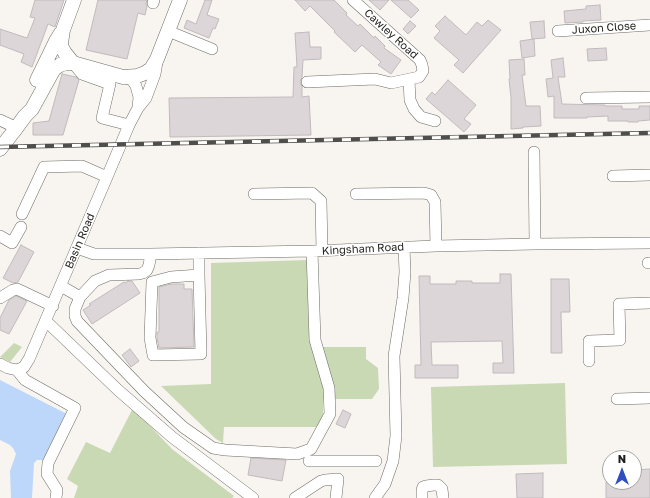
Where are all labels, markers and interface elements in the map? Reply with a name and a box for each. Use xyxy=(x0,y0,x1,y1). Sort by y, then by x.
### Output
street label: Cawley Road xyxy=(361,6,421,62)
street label: Juxon Close xyxy=(571,19,637,37)
street label: Basin Road xyxy=(62,211,98,271)
street label: Kingsham Road xyxy=(322,240,404,258)
north arrow xyxy=(602,450,642,490)
text: N xyxy=(618,452,626,465)

